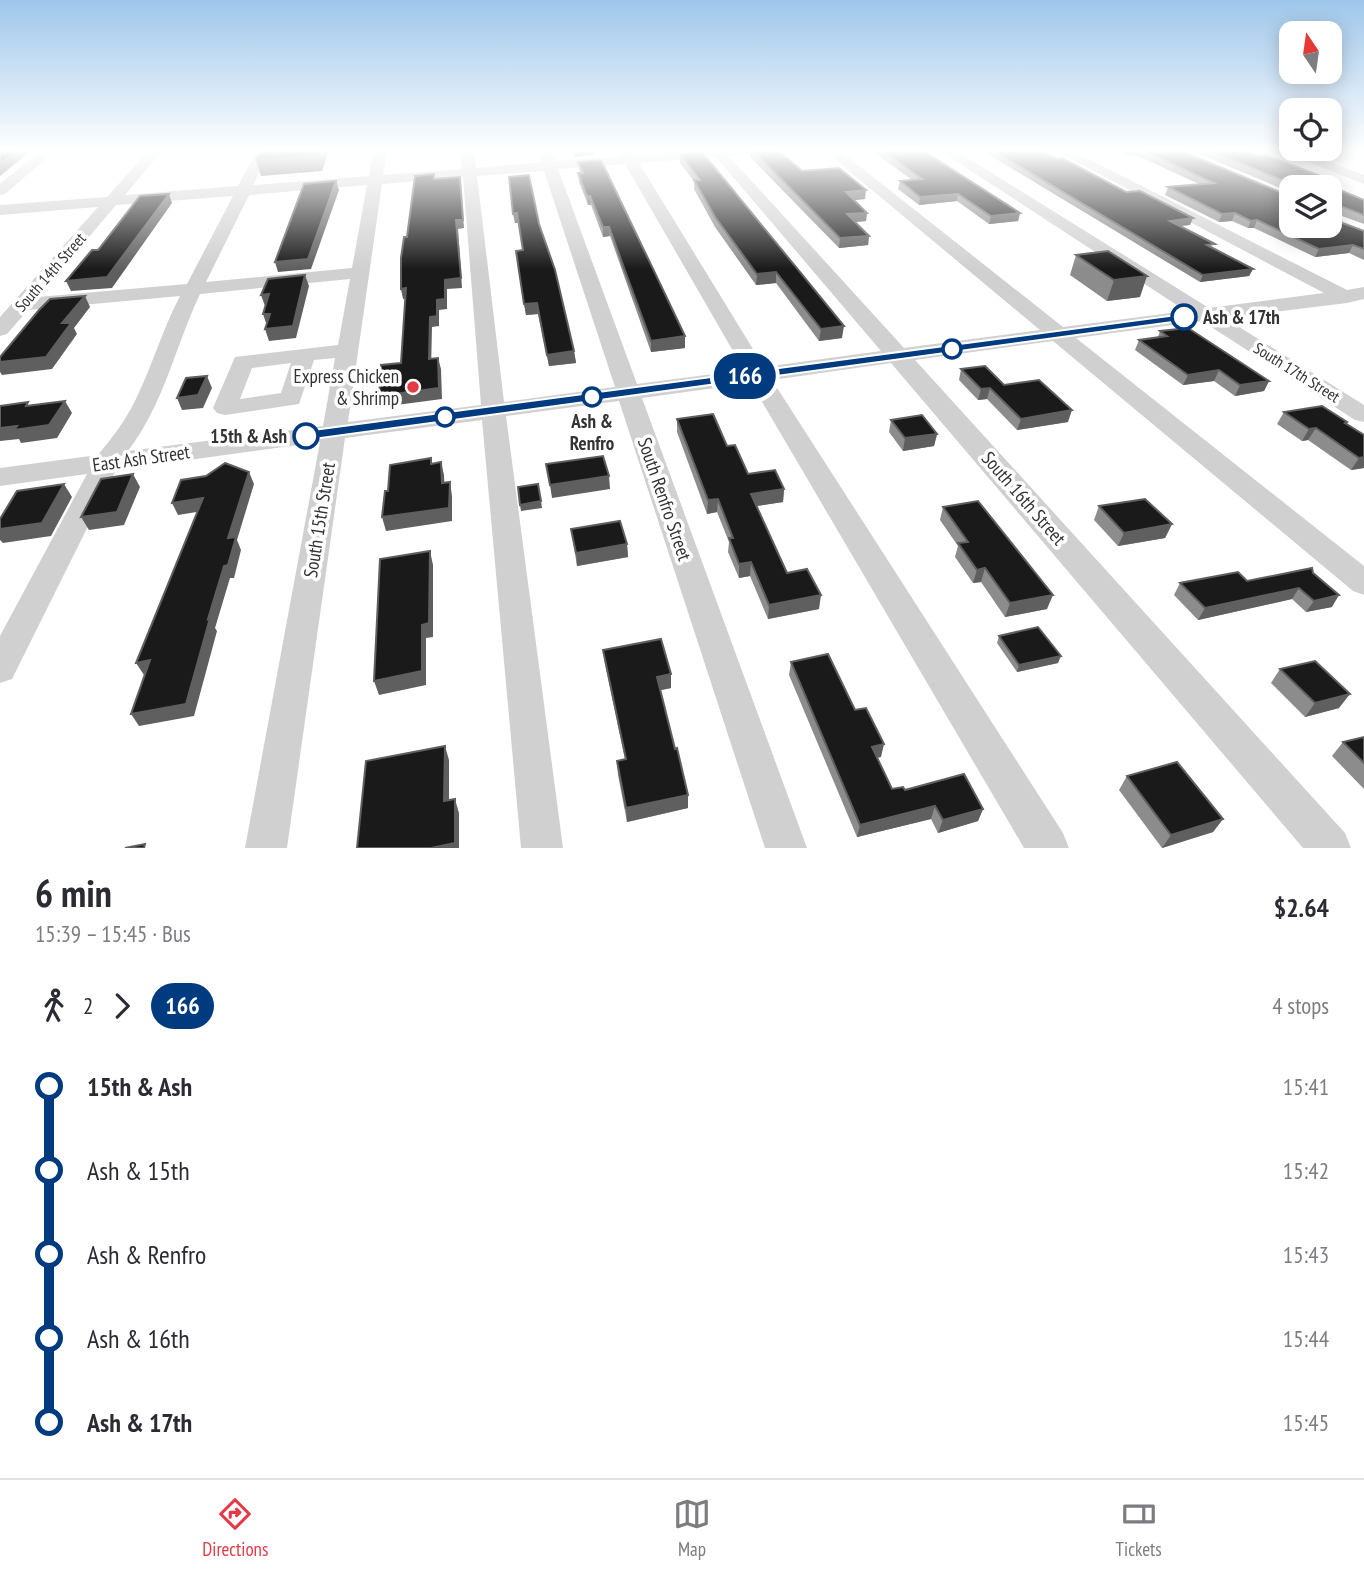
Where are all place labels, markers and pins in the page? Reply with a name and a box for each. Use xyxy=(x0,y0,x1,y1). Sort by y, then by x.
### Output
marker: Ash & 17th xyxy=(1171,304,1197,330)
place label: Ash & 17th xyxy=(1202,305,1280,329)
unlabelled marker xyxy=(942,339,962,359)
place label: Express Chicken & Shrimp xyxy=(294,364,399,410)
marker: Express Chicken & Shrimp xyxy=(405,379,421,395)
marker: Ash & Renfro xyxy=(582,387,602,407)
unlabelled marker xyxy=(435,407,455,427)
place label: Ash & Renfro xyxy=(570,409,614,455)
marker: 15th & Ash xyxy=(293,423,319,449)
place label: 15th & Ash xyxy=(210,424,287,448)

